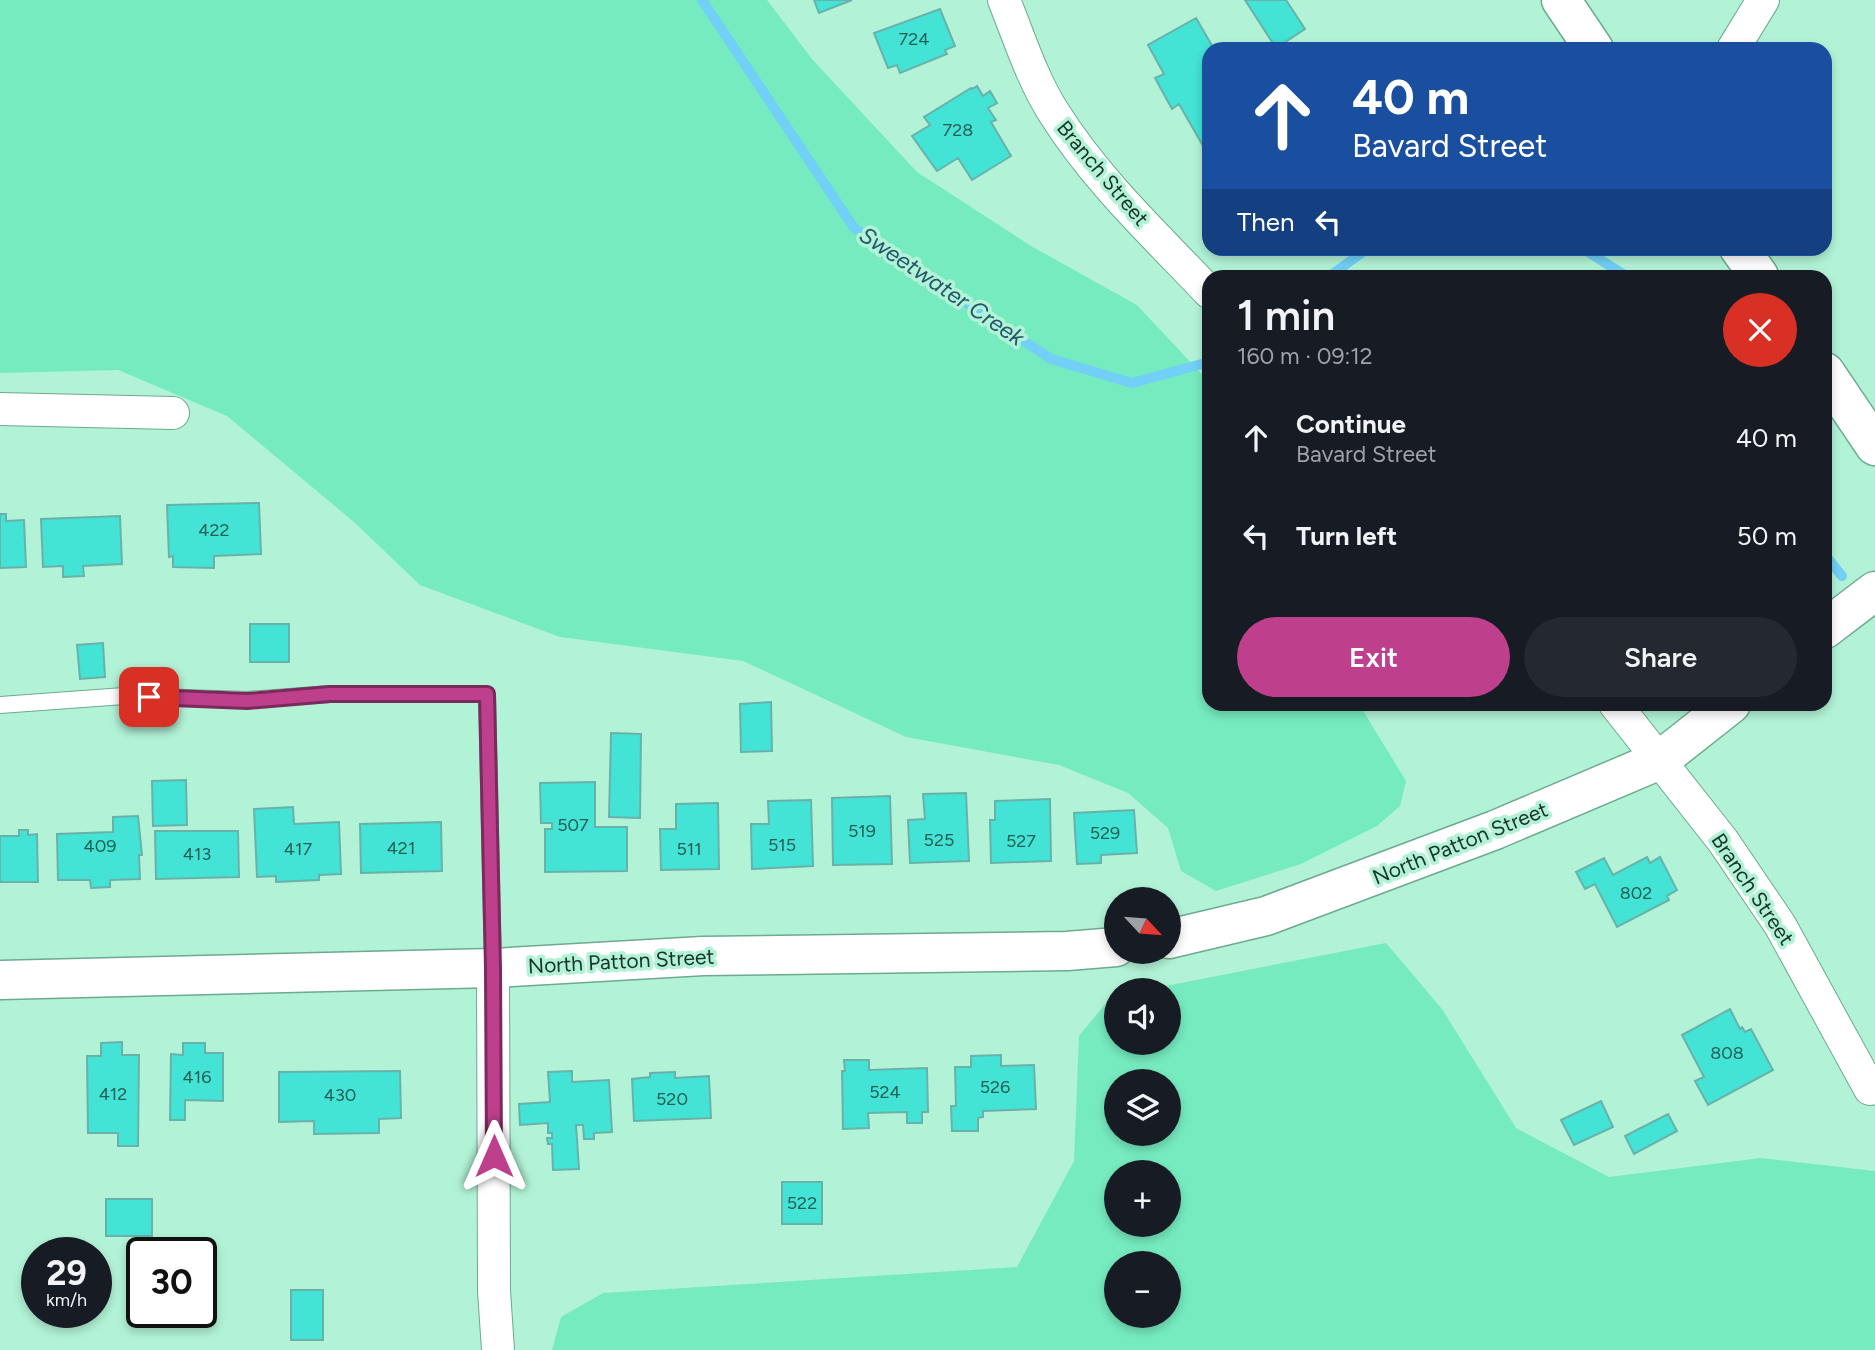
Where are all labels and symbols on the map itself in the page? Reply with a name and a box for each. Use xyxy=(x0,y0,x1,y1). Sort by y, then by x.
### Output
house number: 724 xyxy=(899,28,929,50)
street label: Branch Street xyxy=(1052,115,1154,231)
house number: 728 xyxy=(943,119,973,141)
water label: Sweetwater Creek xyxy=(854,220,1031,352)
house number: 422 xyxy=(198,519,230,541)
pin xyxy=(119,667,179,727)
street label: North Patton Street xyxy=(1369,796,1551,890)
house number: 507 xyxy=(557,814,589,836)
house number: 519 xyxy=(848,820,876,842)
house number: 529 xyxy=(1090,822,1120,844)
street label: Branch Street xyxy=(1706,828,1800,950)
house number: 525 xyxy=(924,829,954,851)
house number: 527 xyxy=(1006,830,1036,852)
house number: 515 xyxy=(768,834,796,856)
house number: 409 xyxy=(84,835,116,857)
house number: 421 xyxy=(387,837,415,859)
house number: 417 xyxy=(284,838,312,860)
house number: 511 xyxy=(676,838,702,860)
house number: 413 xyxy=(183,843,211,865)
house number: 802 xyxy=(1620,882,1652,904)
north arrow xyxy=(1104,887,1181,964)
street label: North Patton Street xyxy=(527,944,715,978)
house number: 808 xyxy=(1710,1042,1744,1064)
house number: 416 xyxy=(183,1066,211,1088)
house number: 526 xyxy=(980,1076,1010,1098)
house number: 524 xyxy=(869,1081,901,1103)
house number: 412 xyxy=(99,1083,127,1105)
house number: 430 xyxy=(324,1084,356,1106)
house number: 520 xyxy=(656,1088,688,1110)
position arrow xyxy=(457,1119,531,1193)
house number: 522 xyxy=(787,1192,817,1214)
speed limit sign: 30 xyxy=(126,1237,217,1328)

